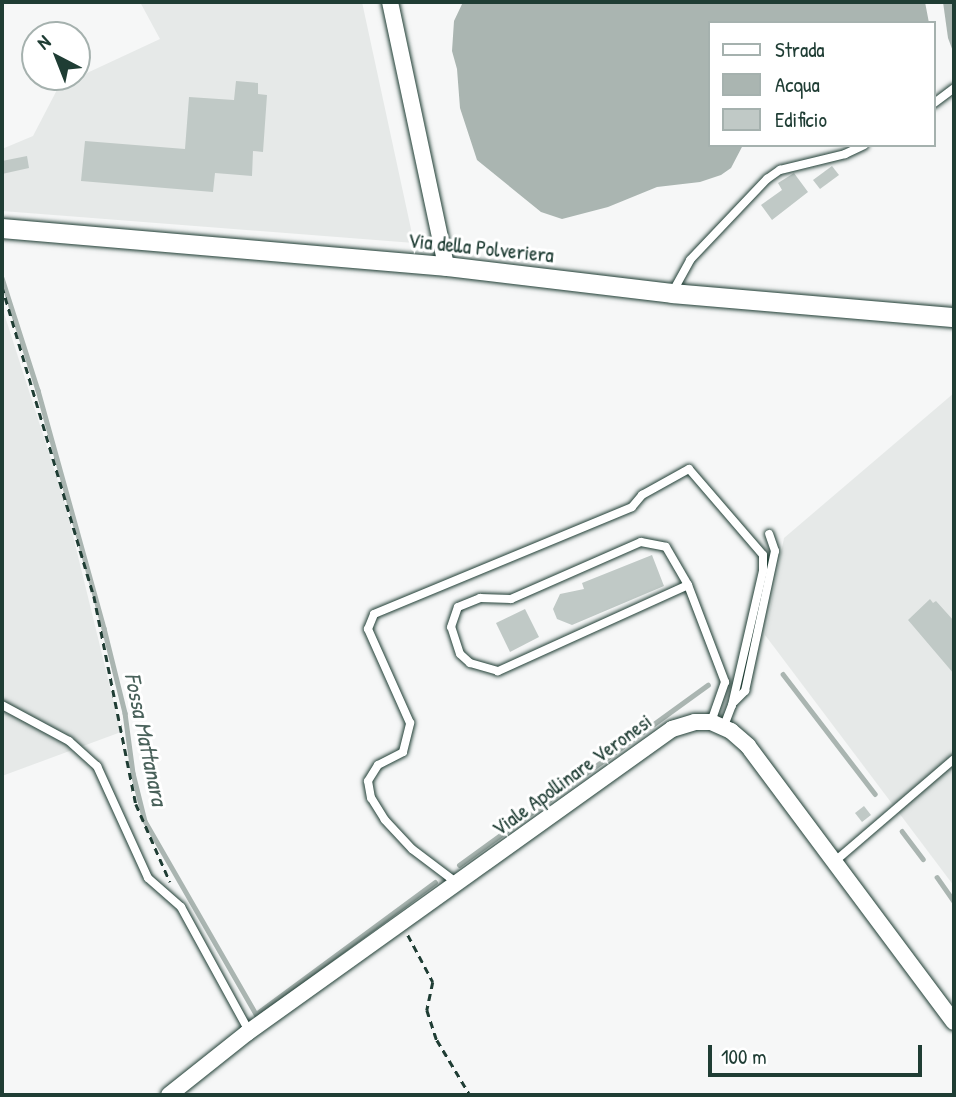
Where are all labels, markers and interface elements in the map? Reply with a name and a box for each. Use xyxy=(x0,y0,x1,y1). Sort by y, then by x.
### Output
north arrow xyxy=(21,21,91,91)
legend xyxy=(708,21,935,147)
text: N xyxy=(31,29,56,55)
text: Strada xyxy=(775,35,825,64)
text: Acqua xyxy=(775,70,820,99)
text: Edificio xyxy=(775,105,827,134)
street label: Via della Polveriera xyxy=(407,228,555,268)
water label: Fossa Mattanara xyxy=(118,670,174,808)
street label: Viale Apollinare Veronesi xyxy=(487,709,657,841)
scale bar xyxy=(711,1030,925,1074)
text: 100 m xyxy=(721,1042,767,1071)

